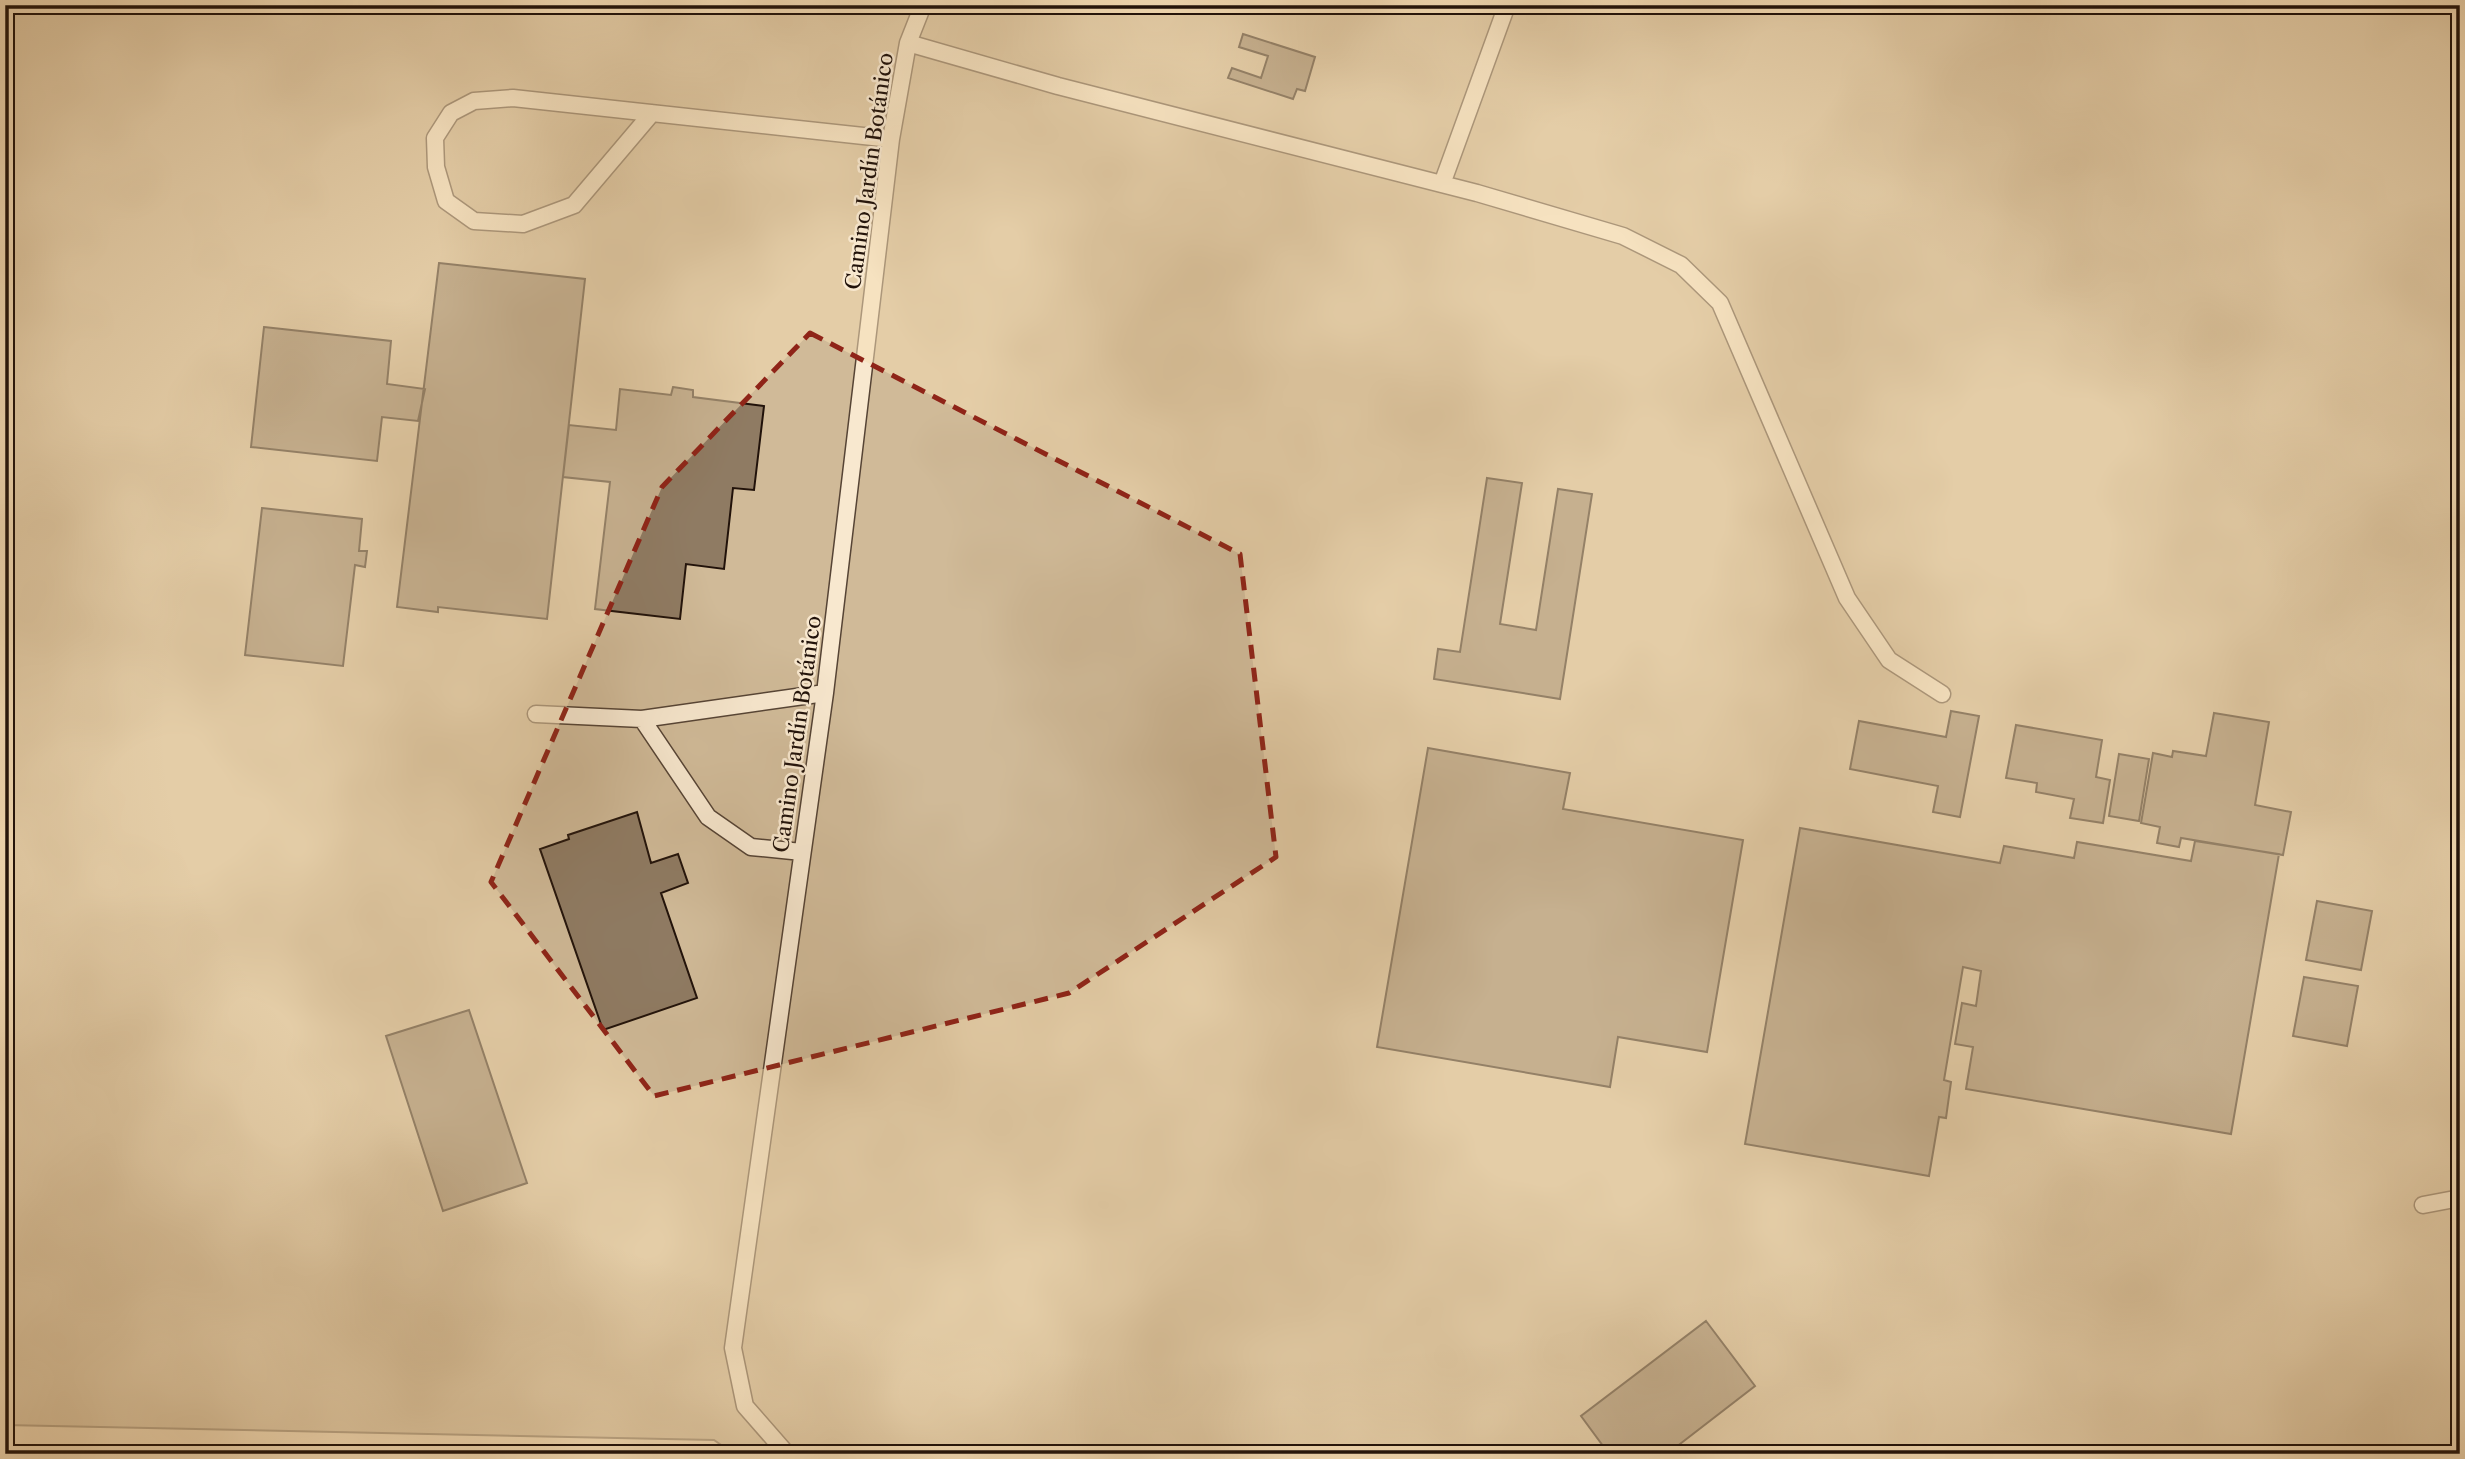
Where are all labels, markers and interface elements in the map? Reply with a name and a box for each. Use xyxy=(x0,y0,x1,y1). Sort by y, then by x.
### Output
street label: Camino Jardín Botánico xyxy=(840,51,898,291)
street label: Camino Jardín Botánico xyxy=(768,614,826,854)

